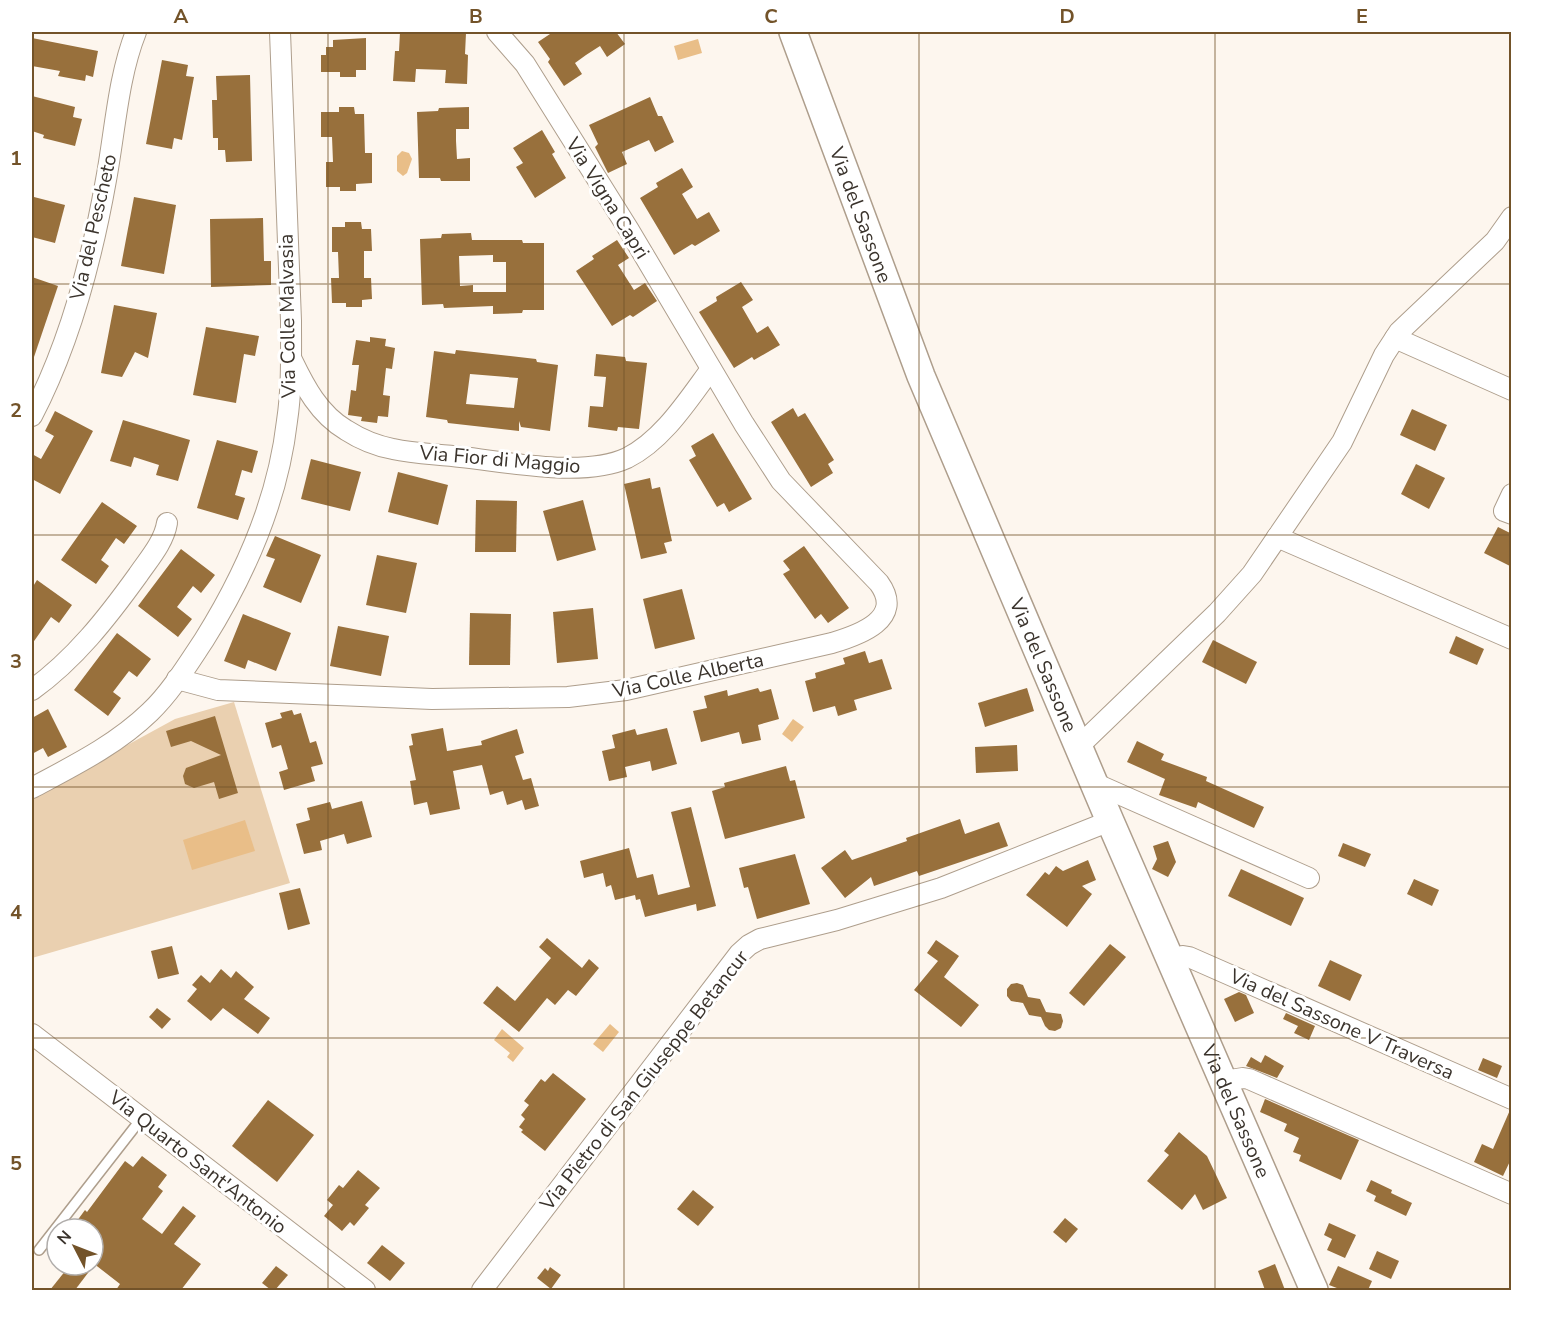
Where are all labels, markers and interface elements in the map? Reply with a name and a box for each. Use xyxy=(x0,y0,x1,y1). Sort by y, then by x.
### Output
text: A xyxy=(174,3,189,30)
text: B xyxy=(469,3,483,30)
text: C xyxy=(764,3,778,30)
text: D xyxy=(1059,3,1075,30)
text: E xyxy=(1356,3,1368,30)
street label: Via Vigna Capri xyxy=(559,131,656,264)
street label: Via del Sassone xyxy=(823,142,898,287)
text: 1 xyxy=(10,145,22,172)
street label: Via del Pescheto xyxy=(63,151,123,304)
street label: Via Colle Malvasia xyxy=(273,234,302,399)
text: 2 xyxy=(10,397,22,424)
street label: Via Fior di Maggio xyxy=(417,439,582,480)
street label: Via del Sassone xyxy=(1003,593,1084,736)
street label: Via Colle Alberta xyxy=(609,646,766,705)
text: 3 xyxy=(10,648,22,675)
text: 4 xyxy=(10,899,22,926)
street label: Via Pietro di San Giuseppe Betancur xyxy=(533,944,755,1217)
street label: Via del Sassone V Traversa xyxy=(1224,962,1458,1086)
street label: Via del Sassone xyxy=(1195,1040,1277,1182)
street label: Via Quarto Sant'Antonio xyxy=(102,1084,292,1240)
text: 5 xyxy=(10,1150,22,1177)
north arrow xyxy=(45,1217,105,1277)
text: N xyxy=(52,1226,77,1249)

